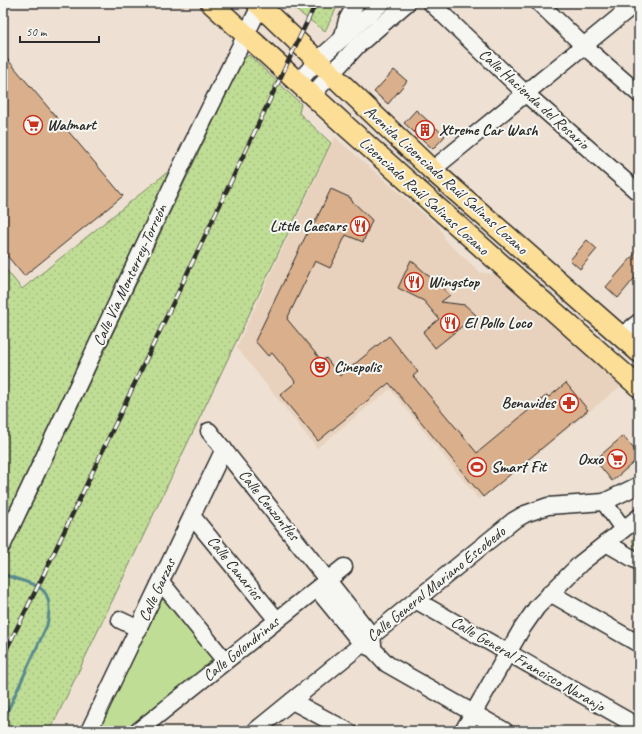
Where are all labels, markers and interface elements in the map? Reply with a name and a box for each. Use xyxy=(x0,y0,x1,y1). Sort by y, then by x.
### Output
scale bar xyxy=(20,18,99,44)
text: 50 m xyxy=(26,24,48,40)
street label: Calle Hacienda del Rosario xyxy=(475,44,595,155)
street label: Avenida Licenciado Raúl Salinas Lozano xyxy=(360,102,532,258)
supermarket icon: Walmart xyxy=(22,114,44,136)
place label: Walmart xyxy=(47,115,98,135)
building icon: Xtreme Car Wash xyxy=(414,119,436,141)
place label: Xtreme Car Wash xyxy=(439,120,538,140)
street label: Licenciado Raúl Salinas Lozano xyxy=(355,133,493,259)
street label: Calle Vía Monterrey-Torreón xyxy=(88,200,172,349)
restaurant icon: Little Caesars xyxy=(349,215,371,237)
place label: Little Caesars xyxy=(270,216,347,236)
restaurant icon: Wingstop xyxy=(403,271,425,293)
place label: Wingstop xyxy=(428,272,481,292)
restaurant icon: El Pollo Loco xyxy=(439,312,461,334)
place label: El Pollo Loco xyxy=(464,313,533,333)
theatre icon: Cinepolis xyxy=(309,356,331,378)
place label: Cinepolis xyxy=(334,357,382,377)
pharmacy icon: Benavides xyxy=(558,392,580,414)
place label: Benavides xyxy=(502,393,556,413)
supermarket icon: Oxxo xyxy=(606,448,628,470)
place label: Oxxo xyxy=(578,449,604,469)
sports icon: Smart Fit xyxy=(466,456,488,478)
place label: Smart Fit xyxy=(491,457,548,477)
street label: Calle Cenzontles xyxy=(234,465,305,546)
street label: Calle General Mariano Escobedo xyxy=(363,521,511,646)
street label: Calle Canarios xyxy=(203,532,268,606)
street label: Calle Garzas xyxy=(134,554,181,625)
street label: Calle Golondrinas xyxy=(199,611,284,686)
street label: Calle General Francisco Naranjo xyxy=(447,612,611,717)

